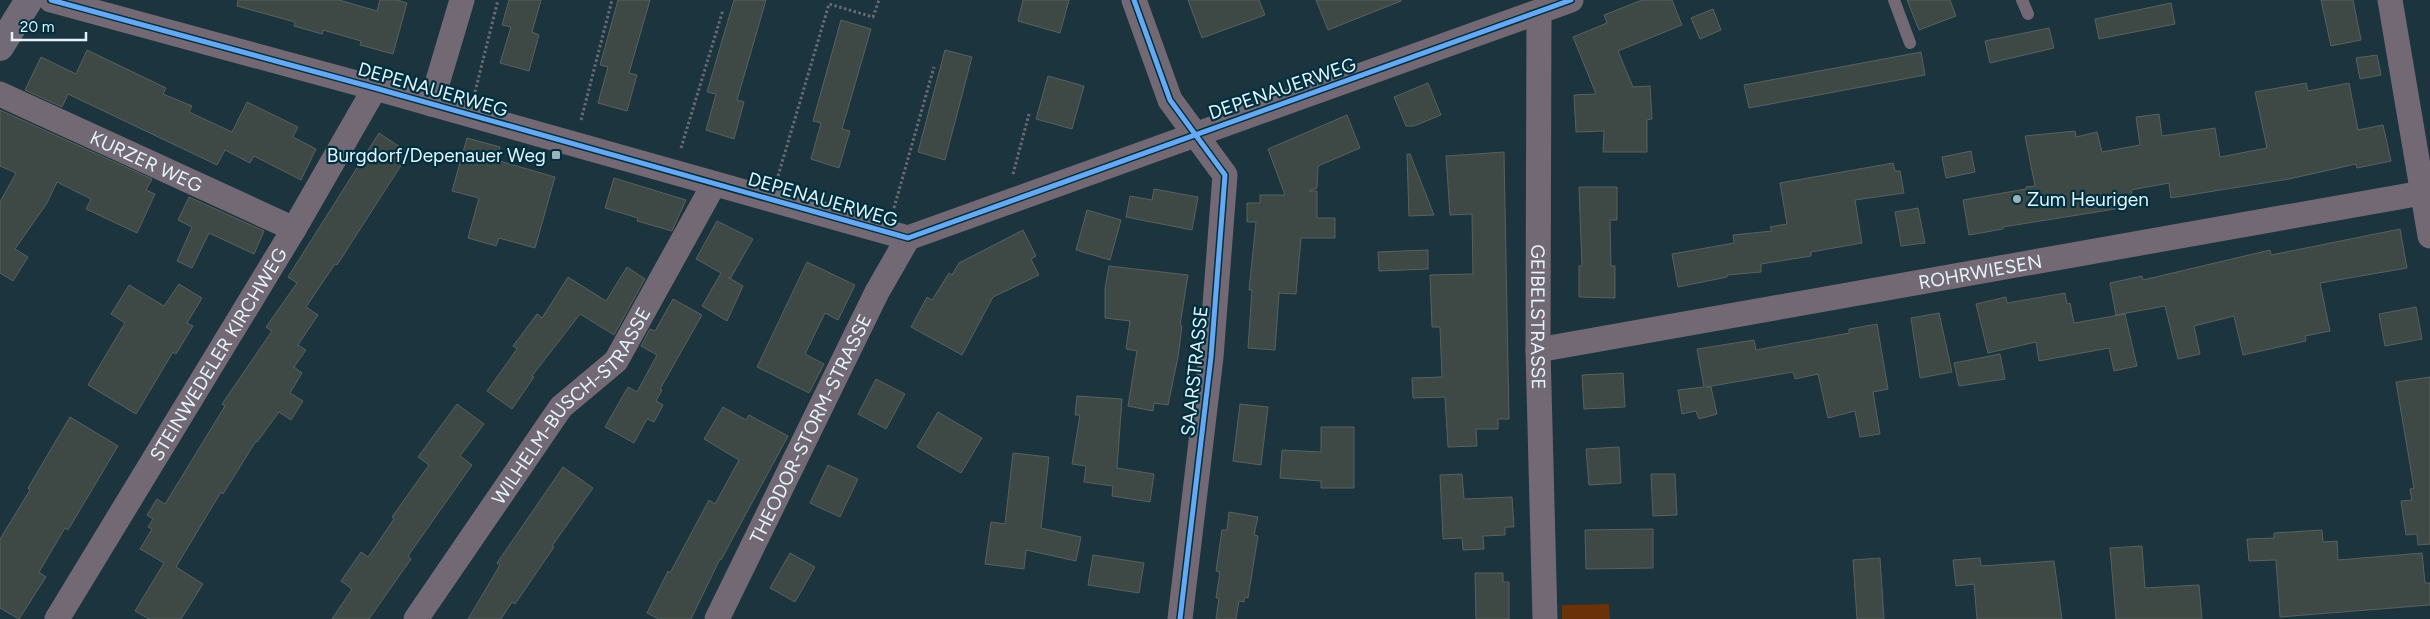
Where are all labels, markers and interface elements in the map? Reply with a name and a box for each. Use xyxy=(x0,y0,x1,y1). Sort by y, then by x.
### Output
scale bar xyxy=(12,10,86,42)
text: 20 m xyxy=(20,18,54,36)
street label: DEPENAUERWEG xyxy=(1205,52,1359,125)
street label: DEPENAUERWEG xyxy=(355,57,510,122)
street label: KURZER WEG xyxy=(86,126,206,197)
place label: Burgdorf/Depenauer Weg xyxy=(327,144,546,167)
marker: Burgdorf/Depenauer Weg xyxy=(550,149,562,161)
street label: DEPENAUERWEG xyxy=(745,167,900,232)
place label: Zum Heurigen xyxy=(2027,188,2149,211)
marker: Zum Heurigen xyxy=(2011,193,2023,205)
street label: STEINWEDELER KIRCHWEG xyxy=(145,243,292,465)
street label: GEIBELSTRASSE xyxy=(1526,244,1550,390)
street label: ROHRWIESEN xyxy=(1917,250,2044,294)
street label: WILHELM-BUSCH-STRASSE xyxy=(487,303,656,509)
street label: SAARSTRASSE xyxy=(1176,305,1213,437)
street label: THEODOR-STORM-STRASSE xyxy=(745,310,877,547)

